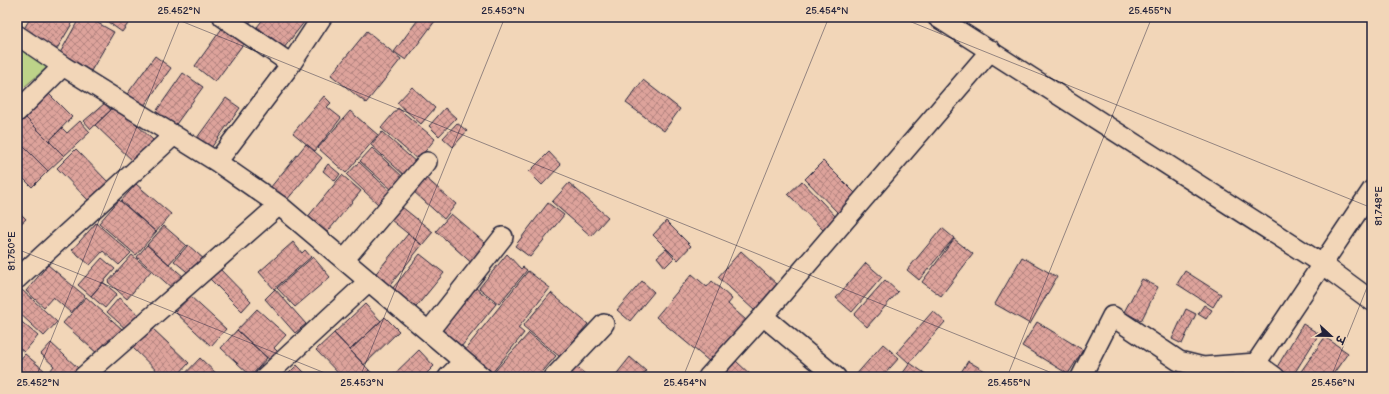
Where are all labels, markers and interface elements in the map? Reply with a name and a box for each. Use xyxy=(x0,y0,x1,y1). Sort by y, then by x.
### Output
text: 25.452°N xyxy=(157,5,201,17)
text: 25.453°N xyxy=(481,5,525,17)
text: 25.454°N xyxy=(805,5,849,17)
text: 25.455°N xyxy=(1128,5,1172,17)
text: 81.748°E xyxy=(1373,186,1385,226)
text: 81.750°E xyxy=(6,231,18,271)
north arrow xyxy=(1311,316,1351,356)
text: उ xyxy=(1332,333,1348,347)
text: 25.452°N xyxy=(16,377,60,389)
text: 25.453°N xyxy=(340,377,384,389)
text: 25.454°N xyxy=(663,377,707,389)
text: 25.455°N xyxy=(987,377,1031,389)
text: 25.456°N xyxy=(1311,377,1355,389)

